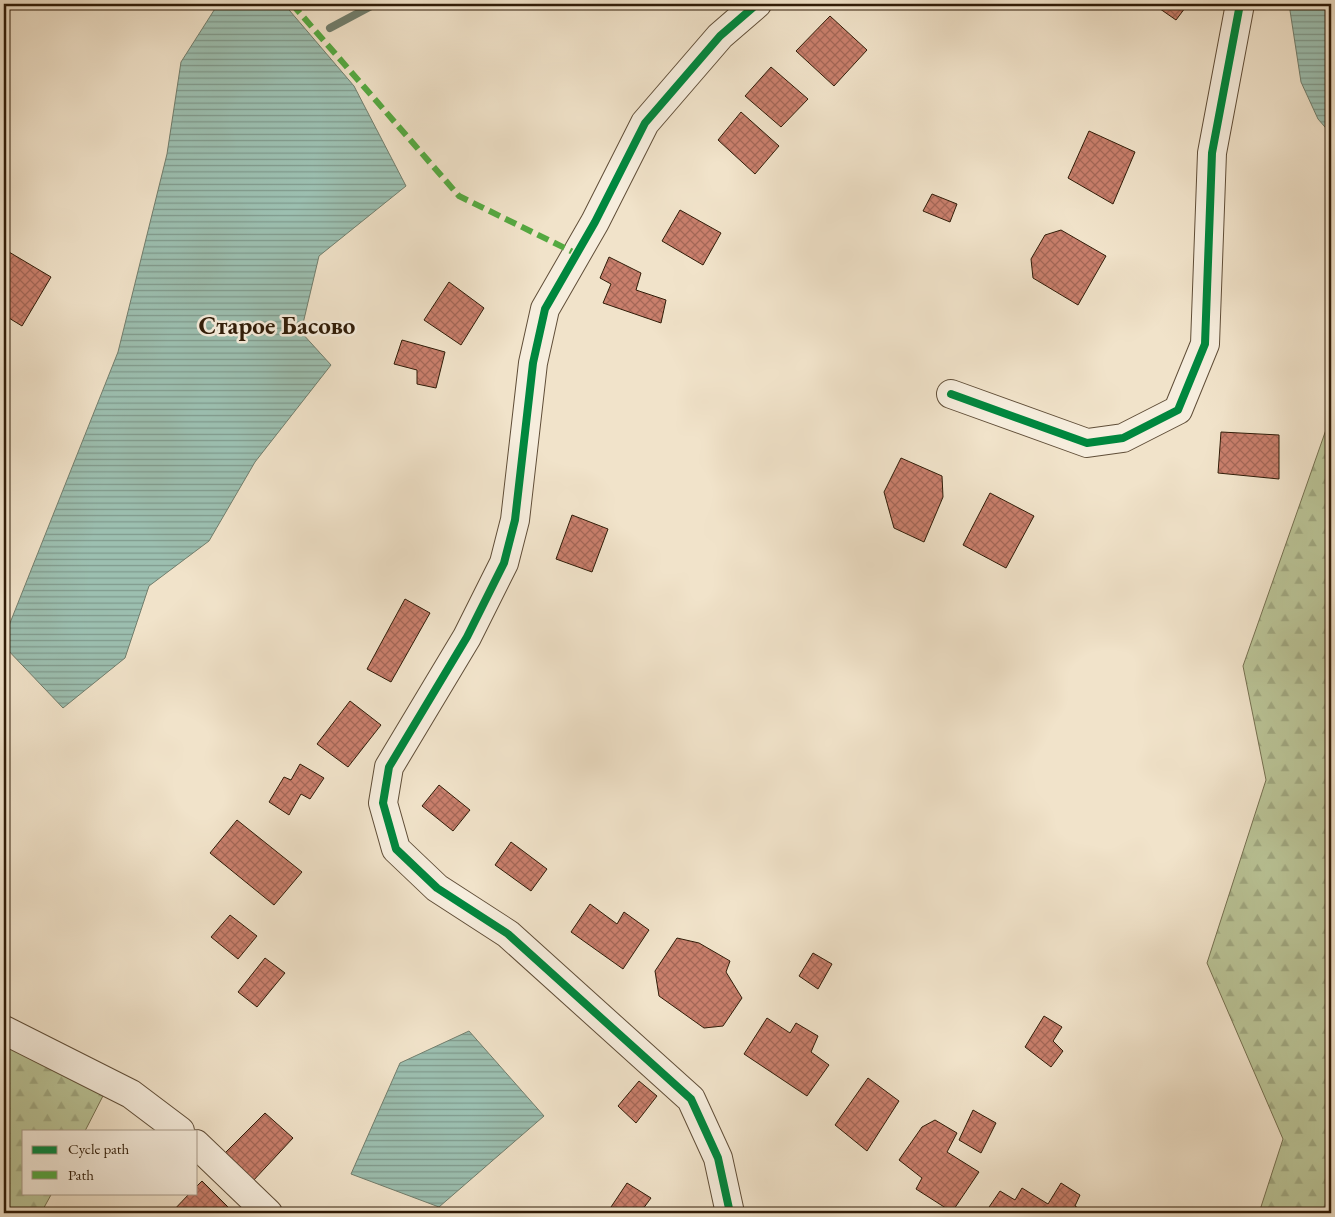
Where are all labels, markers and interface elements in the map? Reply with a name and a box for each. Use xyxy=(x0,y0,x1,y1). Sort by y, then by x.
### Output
district label: Старое Басово xyxy=(199,309,355,341)
legend xyxy=(22,1130,198,1194)
text: Cycle path xyxy=(68,1139,130,1158)
text: Path xyxy=(68,1165,94,1184)

